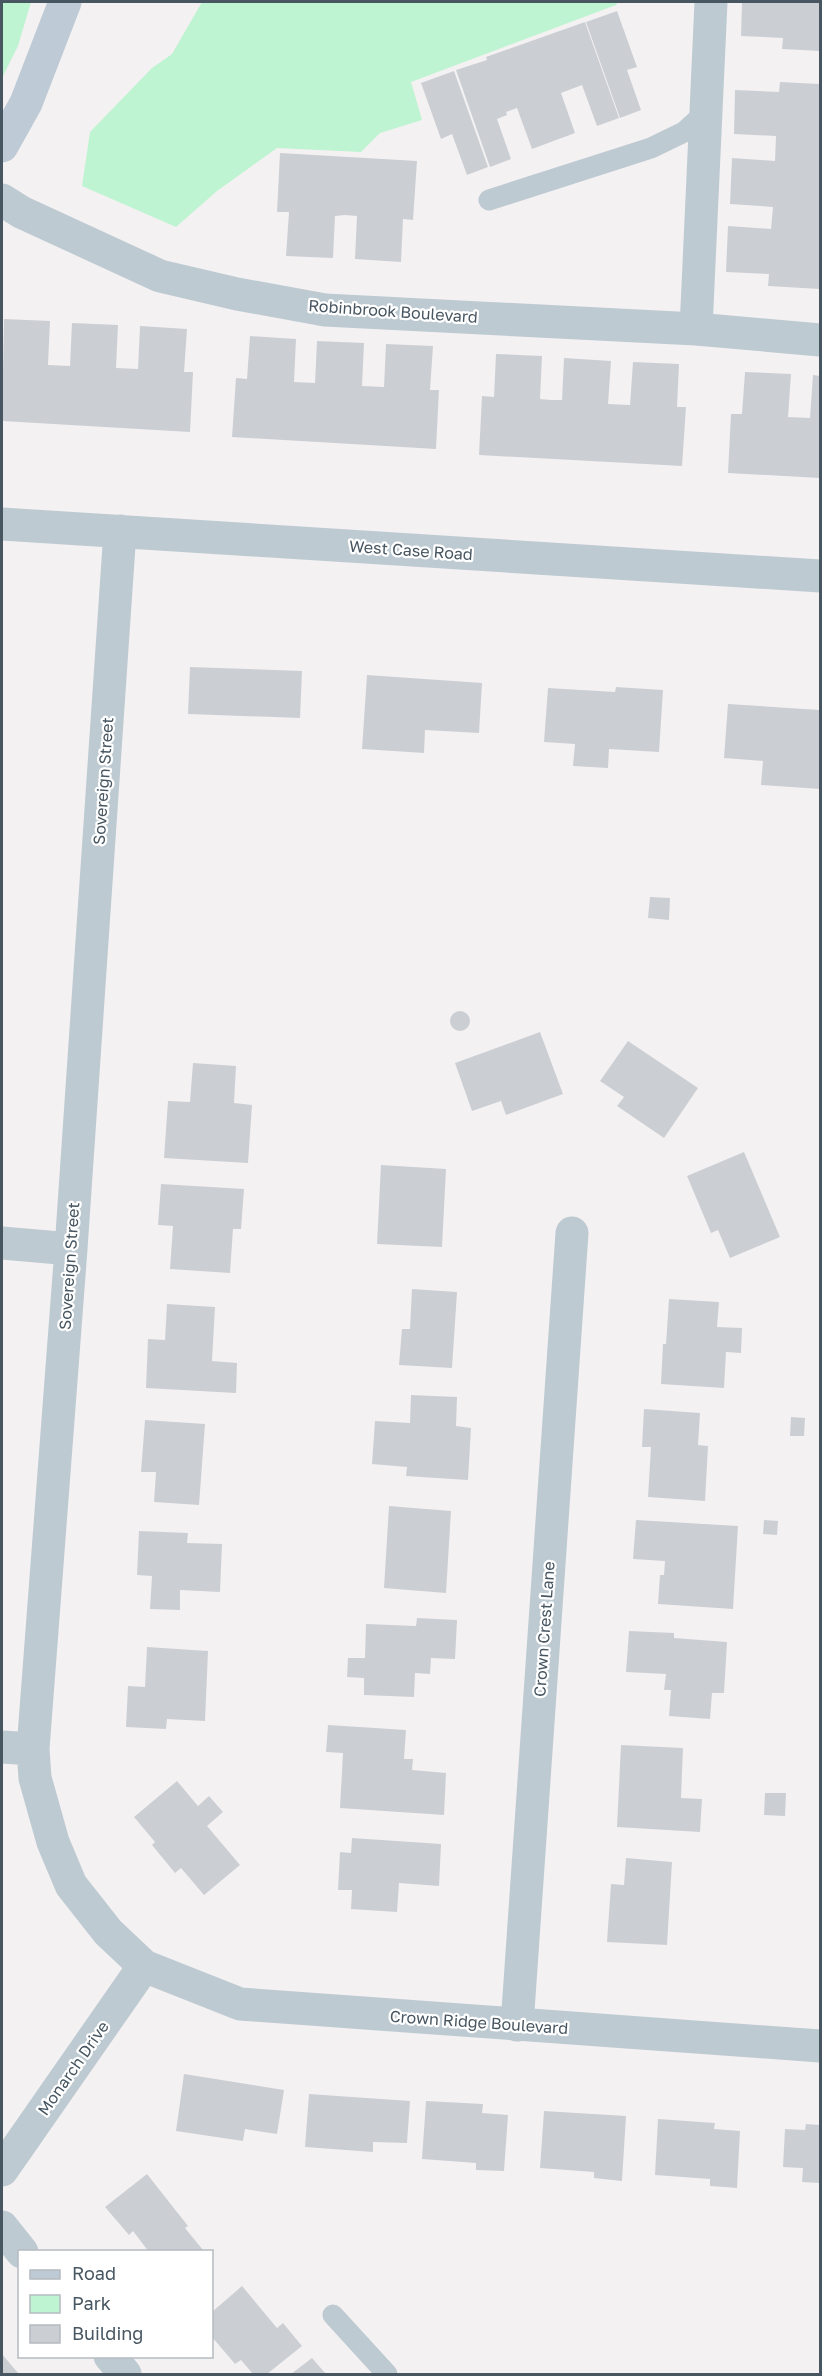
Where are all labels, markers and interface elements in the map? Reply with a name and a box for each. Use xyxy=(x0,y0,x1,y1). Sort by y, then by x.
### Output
street label: Robinbrook Boulevard xyxy=(308,295,478,327)
street label: West Case Road xyxy=(349,536,473,564)
street label: Sovereign Street xyxy=(89,716,117,846)
street label: Sovereign Street xyxy=(55,1201,83,1331)
street label: Crown Crest Lane xyxy=(529,1561,559,1697)
street label: Crown Ridge Boulevard xyxy=(389,2006,569,2038)
street label: Monarch Drive xyxy=(33,2017,113,2119)
legend xyxy=(18,2250,213,2358)
text: Road xyxy=(72,2262,116,2284)
text: Park xyxy=(72,2292,111,2314)
text: Building xyxy=(72,2322,143,2344)

